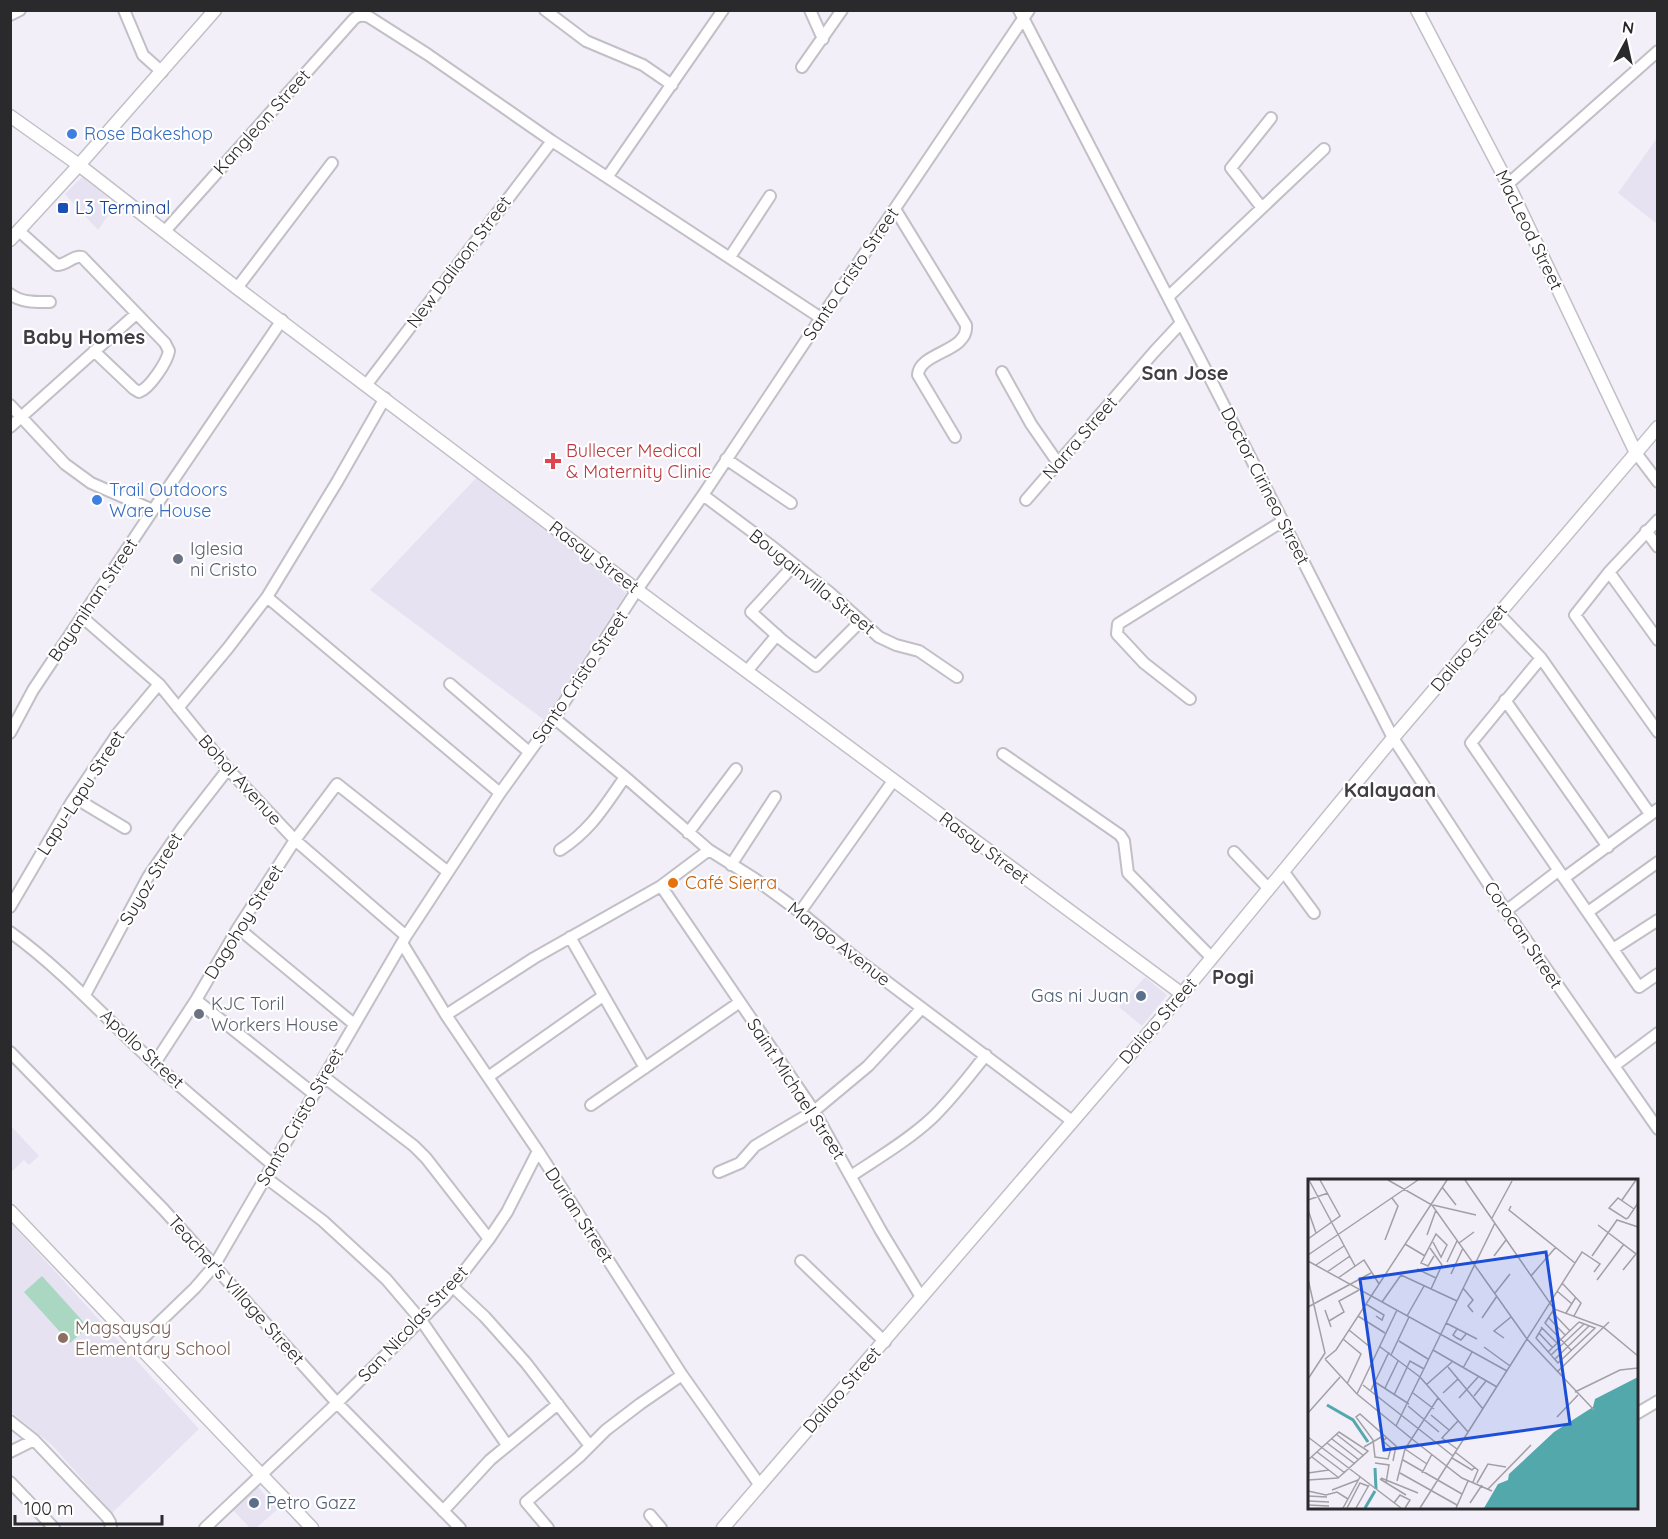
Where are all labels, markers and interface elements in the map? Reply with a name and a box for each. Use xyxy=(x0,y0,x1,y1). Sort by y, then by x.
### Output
north arrow xyxy=(1596,12,1656,72)
text: N xyxy=(1621,16,1635,38)
street label: Kangleon Street xyxy=(208,64,315,179)
place label: Rose Bakeshop xyxy=(84,122,213,145)
marker: Rose Bakeshop xyxy=(65,127,79,141)
street label: MacLeod Street xyxy=(1490,166,1568,294)
street label: New Daliaon Street xyxy=(401,191,516,332)
place label: L3 Terminal xyxy=(75,196,170,219)
marker: L3 Terminal xyxy=(56,201,70,215)
street label: Santo Cristo Street xyxy=(798,203,904,344)
district label: Baby Homes xyxy=(23,324,145,349)
district label: San Jose xyxy=(1142,360,1228,385)
street label: Narra Street xyxy=(1037,391,1122,484)
street label: Doctor Cirineo Street xyxy=(1216,403,1315,568)
place label: Bullecer Medical & Maternity Clinic xyxy=(566,439,711,483)
marker: Bullecer Medical & Maternity Clinic xyxy=(544,452,562,470)
place label: Trail Outdoors Ware House xyxy=(109,478,227,522)
marker: Trail Outdoors Ware House xyxy=(90,493,104,507)
street label: Rasay Street xyxy=(545,515,644,598)
street label: Bougainvilla Street xyxy=(745,524,880,639)
street label: Bayanihan Street xyxy=(43,534,142,666)
place label: Iglesia ni Cristo xyxy=(190,537,257,581)
marker: Iglesia ni Cristo xyxy=(171,552,185,566)
street label: Daliao Street xyxy=(1425,599,1512,696)
street label: Santo Cristo Street xyxy=(527,606,633,747)
street label: Lapu-Lapu Street xyxy=(32,726,130,860)
street label: Bohol Avenue xyxy=(194,730,287,830)
district label: Kalayaan xyxy=(1344,777,1436,802)
street label: Rasay Street xyxy=(935,806,1034,889)
street label: Suyoz Street xyxy=(114,828,187,929)
street label: Dagohoy Street xyxy=(199,860,288,983)
place label: Café Sierra xyxy=(685,871,777,894)
marker: Café Sierra xyxy=(666,876,680,890)
street label: Corocan Street xyxy=(1479,877,1568,993)
street label: Mango Avenue xyxy=(783,896,895,991)
district label: Pogi xyxy=(1212,964,1254,989)
street label: Daliao Street xyxy=(1114,972,1202,1069)
place label: Gas ni Juan xyxy=(1031,984,1129,1007)
marker: Gas ni Juan xyxy=(1134,989,1148,1003)
place label: KJC Toril Workers House xyxy=(211,992,338,1036)
street label: Apollo Street xyxy=(96,1004,189,1093)
marker: KJC Toril Workers House xyxy=(192,1007,206,1021)
street label: Saint Michael Street xyxy=(742,1014,851,1164)
street label: Santo Cristo Street xyxy=(251,1044,348,1190)
street label: Durian Street xyxy=(540,1163,619,1267)
inset map xyxy=(1308,1179,1638,1509)
street label: Teacher's Village Street xyxy=(163,1210,310,1369)
street label: San Nicolas Street xyxy=(353,1261,473,1387)
place label: Magsaysay Elementary School xyxy=(75,1316,231,1360)
marker: Magsaysay Elementary School xyxy=(56,1331,70,1345)
street label: Daliao Street xyxy=(798,1341,886,1438)
scale bar xyxy=(15,1488,162,1526)
place label: Petro Gazz xyxy=(266,1491,356,1514)
marker: Petro Gazz xyxy=(247,1496,261,1510)
text: 100 m xyxy=(24,1497,73,1520)

